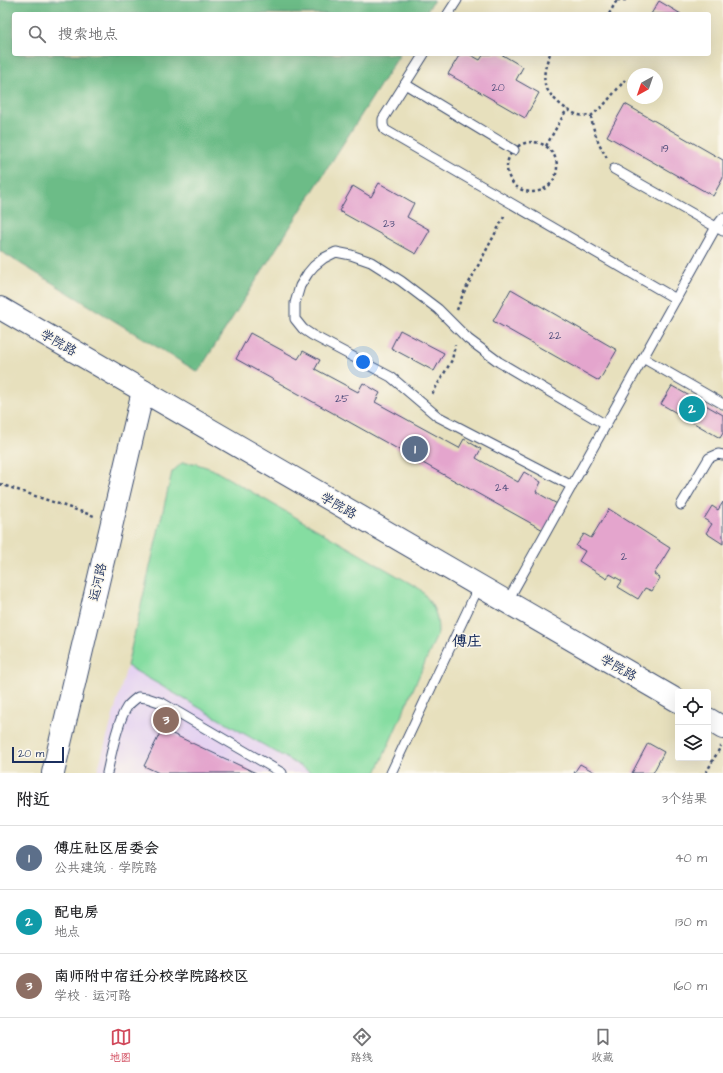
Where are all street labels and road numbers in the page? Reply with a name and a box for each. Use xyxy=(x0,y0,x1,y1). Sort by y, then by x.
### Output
street label: 学院路 xyxy=(37,325,80,360)
street label: 学院路 xyxy=(317,488,360,523)
street label: 运河路 xyxy=(85,561,111,603)
street label: 学院路 xyxy=(597,650,640,685)

